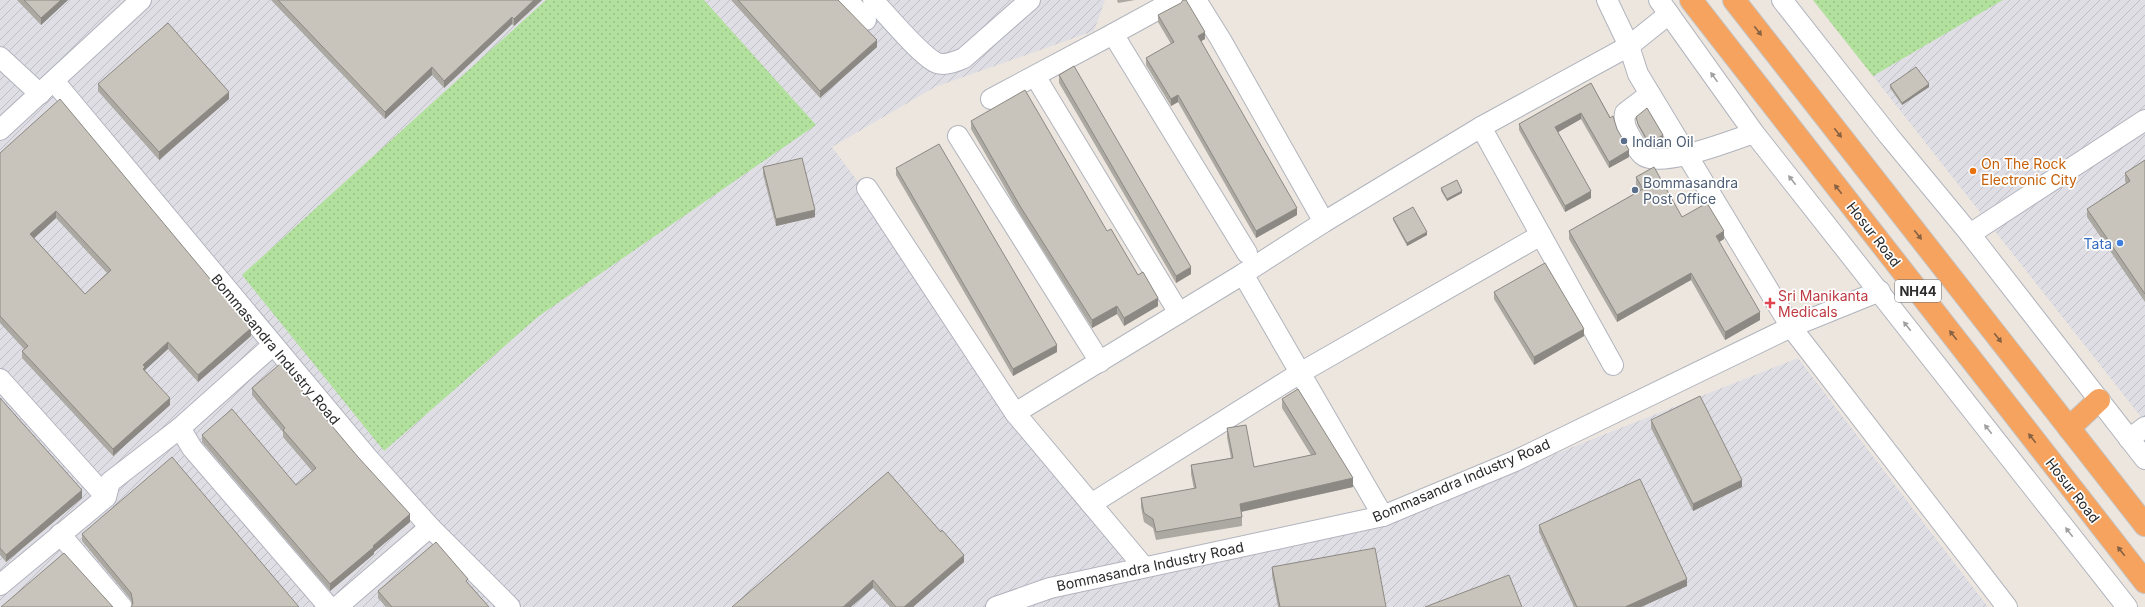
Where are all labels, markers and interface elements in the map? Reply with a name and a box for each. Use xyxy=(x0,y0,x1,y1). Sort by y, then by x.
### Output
one-way arrow xyxy=(1754,25,1762,36)
one-way arrow xyxy=(1710,71,1718,82)
one-way arrow xyxy=(1834,128,1842,139)
place label: Indian Oil xyxy=(1632,133,1694,150)
marker: Indian Oil xyxy=(1619,136,1629,146)
place label: On The Rock Electronic City xyxy=(1981,155,2077,188)
marker: On The Rock Electronic City xyxy=(1968,166,1978,176)
place label: Bommasandra Post Office xyxy=(1643,174,1738,207)
one-way arrow xyxy=(1788,175,1796,186)
one-way arrow xyxy=(1834,183,1842,194)
marker: Bommasandra Post Office xyxy=(1630,185,1640,195)
street label: Hosur Road xyxy=(1843,198,1905,270)
one-way arrow xyxy=(1914,230,1922,241)
place label: Tata xyxy=(2084,235,2112,252)
marker: Tata xyxy=(2115,238,2125,248)
street label: Bommasandra Industry Road xyxy=(208,270,344,428)
road number: NH44 xyxy=(1895,280,1941,302)
place label: Sri Manikanta Medicals xyxy=(1778,287,1868,320)
marker: Sri Manikanta Medicals xyxy=(1765,298,1775,308)
one-way arrow xyxy=(1903,321,1912,332)
one-way arrow xyxy=(1948,330,1957,341)
one-way arrow xyxy=(1994,332,2003,343)
one-way arrow xyxy=(1983,423,1992,434)
one-way arrow xyxy=(2028,432,2037,443)
street label: Bommasandra Industry Road xyxy=(1370,435,1552,525)
street label: Hosur Road xyxy=(2042,454,2104,526)
one-way arrow xyxy=(2065,527,2073,537)
street label: Bommasandra Industry Road xyxy=(1055,538,1245,594)
one-way arrow xyxy=(2117,546,2125,557)

